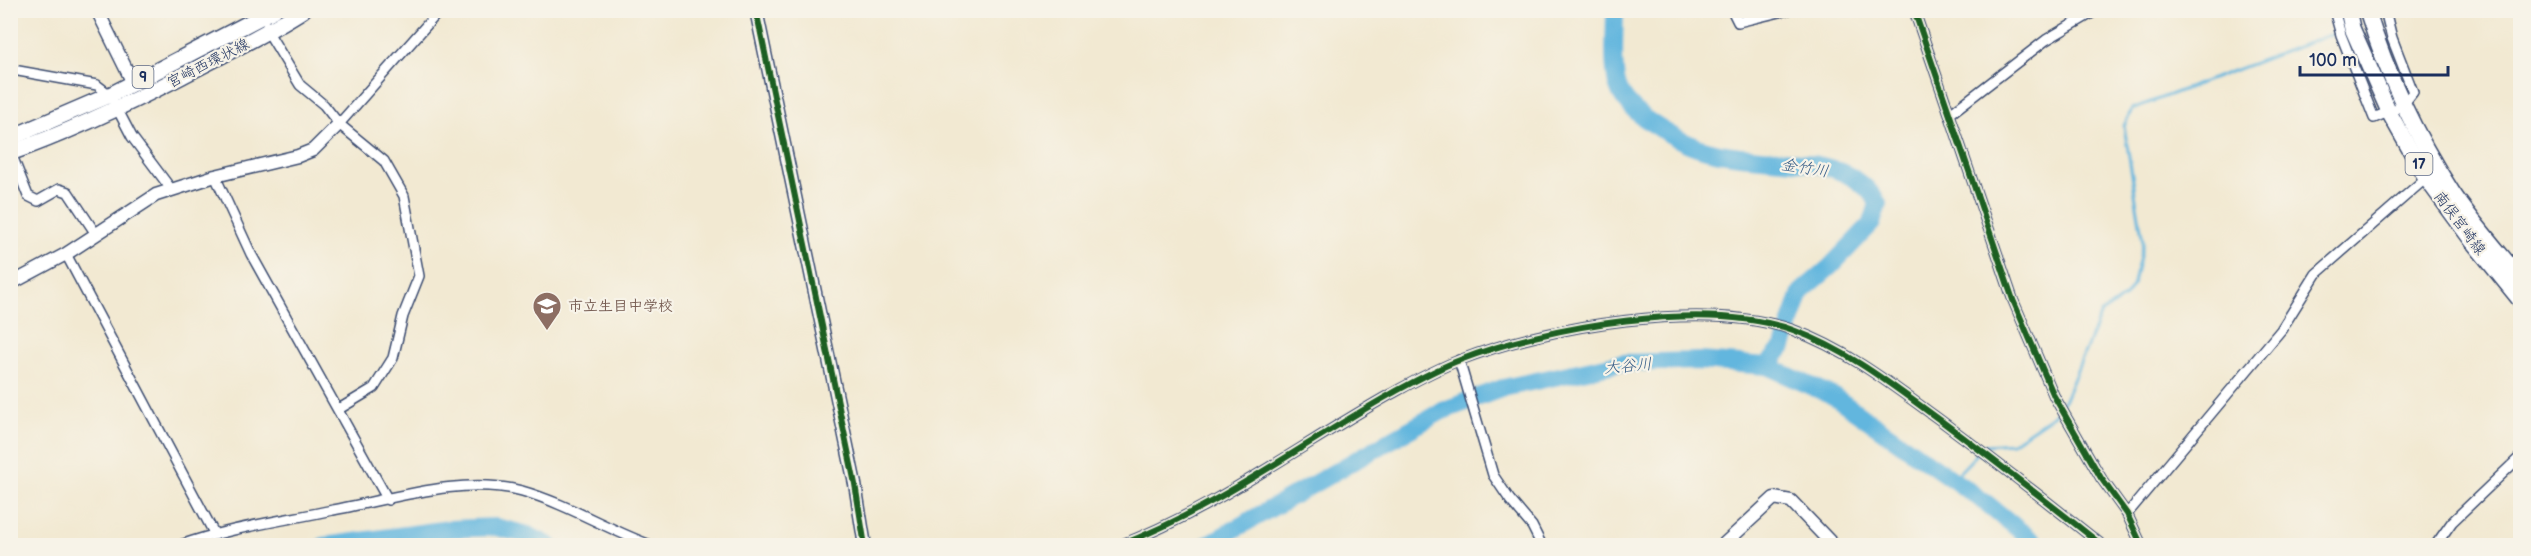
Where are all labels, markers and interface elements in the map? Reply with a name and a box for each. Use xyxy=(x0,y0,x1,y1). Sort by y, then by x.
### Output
street label: 宮崎西環状線 xyxy=(164,35,253,92)
scale bar xyxy=(2300,39,2448,77)
text: 100 m xyxy=(2309,50,2357,71)
road number: 9 xyxy=(132,66,154,88)
road number: 17 xyxy=(2406,153,2432,175)
water label: 金竹川 xyxy=(1780,155,1830,182)
street label: 南俣宮崎線 xyxy=(2429,188,2490,259)
school or university icon: 市立生目中学校 xyxy=(531,290,563,332)
place label: 市立生目中学校 xyxy=(568,297,673,316)
water label: 大谷川 xyxy=(1603,355,1653,378)

